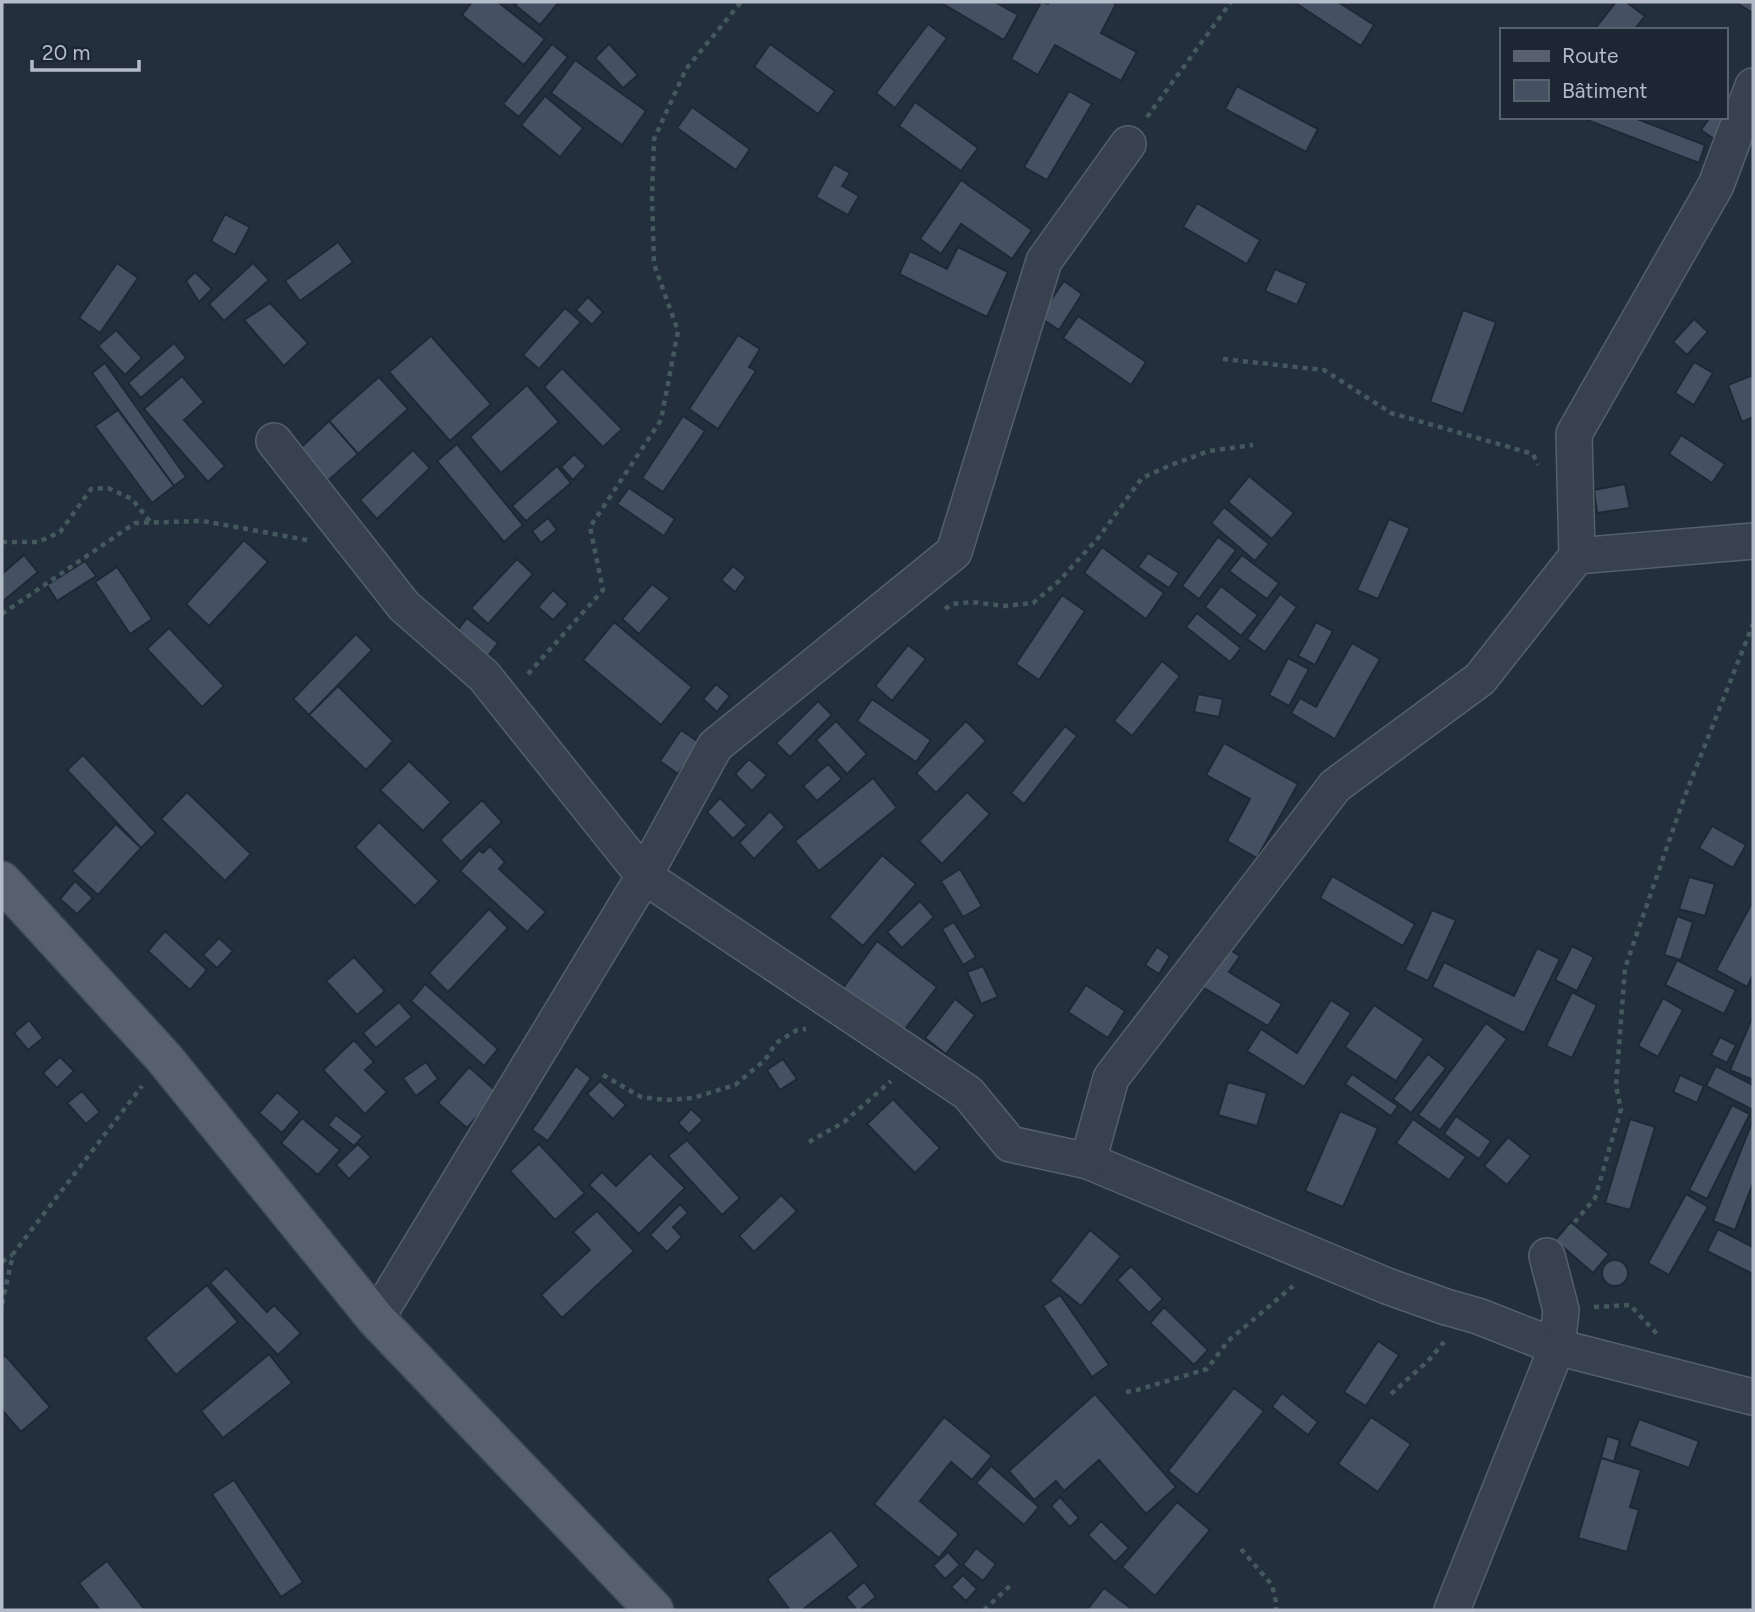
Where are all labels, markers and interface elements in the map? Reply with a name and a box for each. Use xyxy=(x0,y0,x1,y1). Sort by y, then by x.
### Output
scale bar xyxy=(32,28,138,72)
legend xyxy=(1500,28,1727,119)
text: 20 m xyxy=(42,40,90,65)
text: Route xyxy=(1562,43,1618,68)
text: Bâtiment xyxy=(1562,78,1647,103)

